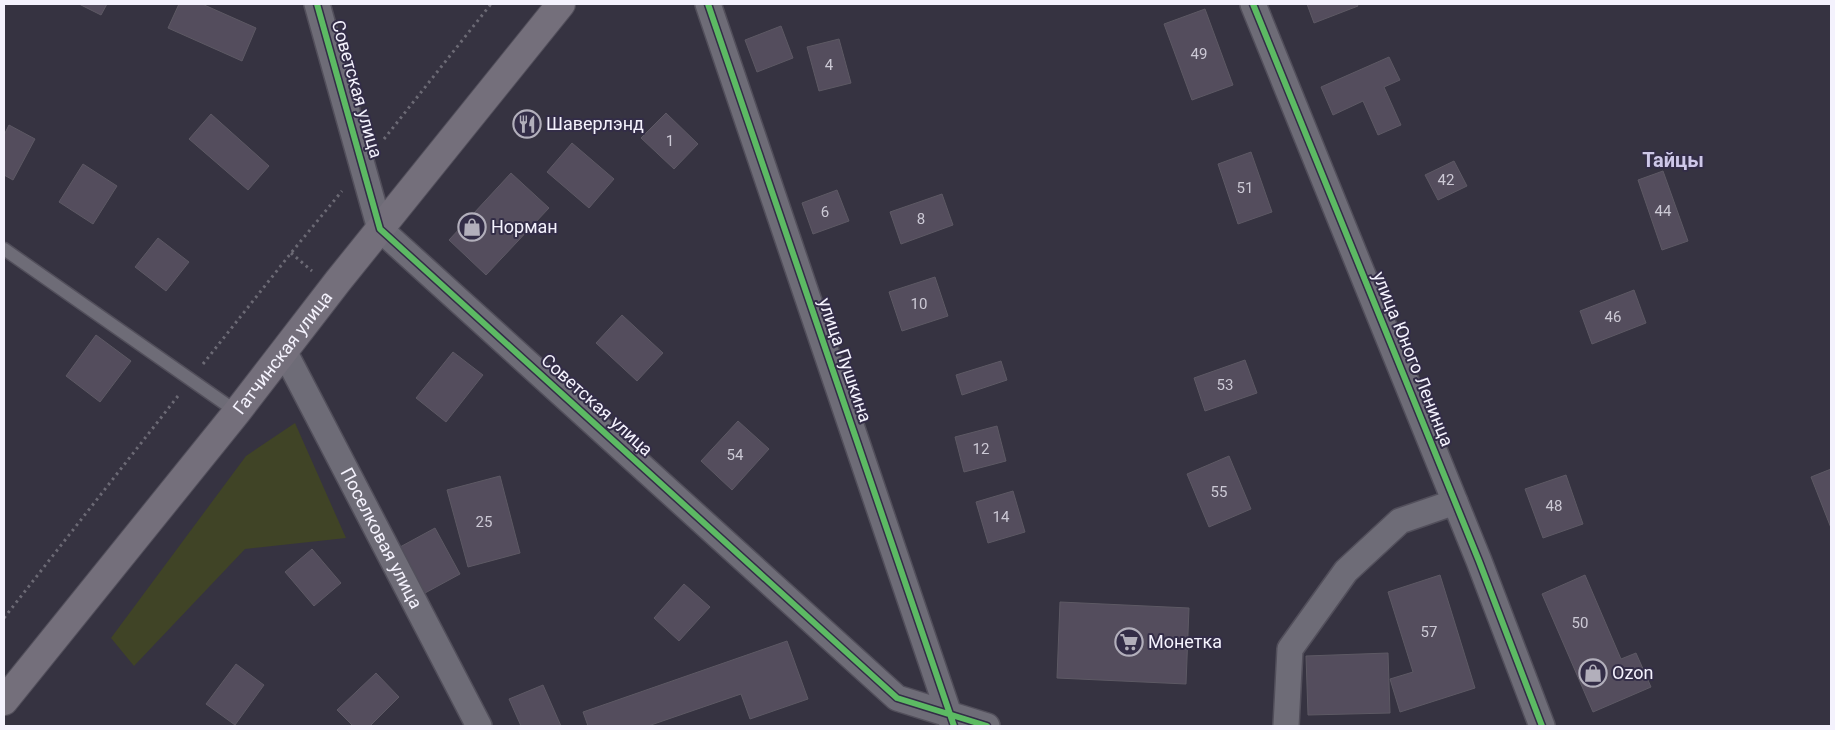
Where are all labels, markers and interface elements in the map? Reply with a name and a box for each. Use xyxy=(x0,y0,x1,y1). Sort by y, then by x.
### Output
street label: Советская улица xyxy=(328,18,387,160)
house number: 49 xyxy=(1191,45,1207,63)
house number: 4 xyxy=(825,56,834,74)
restaurant icon: Шаверлэнд xyxy=(512,109,542,139)
place label: Шаверлэнд xyxy=(546,113,644,134)
house number: 1 xyxy=(666,132,674,150)
district label: Тайцы xyxy=(1642,148,1704,172)
house number: 42 xyxy=(1438,171,1454,189)
house number: 51 xyxy=(1237,179,1253,197)
house number: 44 xyxy=(1655,202,1672,220)
house number: 6 xyxy=(821,203,829,221)
house number: 8 xyxy=(917,210,925,228)
shop icon: Норман xyxy=(457,212,487,242)
place label: Норман xyxy=(491,216,558,237)
street label: улица Юного Ленинца xyxy=(1369,268,1458,449)
street label: Гатчинская улица xyxy=(228,287,336,418)
street label: улица Пушкина xyxy=(814,295,877,425)
house number: 10 xyxy=(911,295,927,313)
house number: 46 xyxy=(1605,308,1621,326)
street label: Советская улица xyxy=(537,349,657,460)
house number: 53 xyxy=(1217,376,1233,394)
house number: 12 xyxy=(973,440,989,458)
house number: 54 xyxy=(727,446,744,464)
street label: Поселковая улица xyxy=(336,464,427,612)
house number: 55 xyxy=(1211,483,1227,501)
house number: 48 xyxy=(1546,497,1562,515)
house number: 14 xyxy=(993,508,1010,526)
house number: 25 xyxy=(476,513,492,531)
house number: 50 xyxy=(1572,614,1588,632)
house number: 57 xyxy=(1421,623,1437,641)
supermarket icon: Монетка xyxy=(1114,627,1144,657)
place label: Монетка xyxy=(1148,631,1222,652)
shop icon: Ozon xyxy=(1578,658,1608,688)
place label: Ozon xyxy=(1612,662,1653,683)

